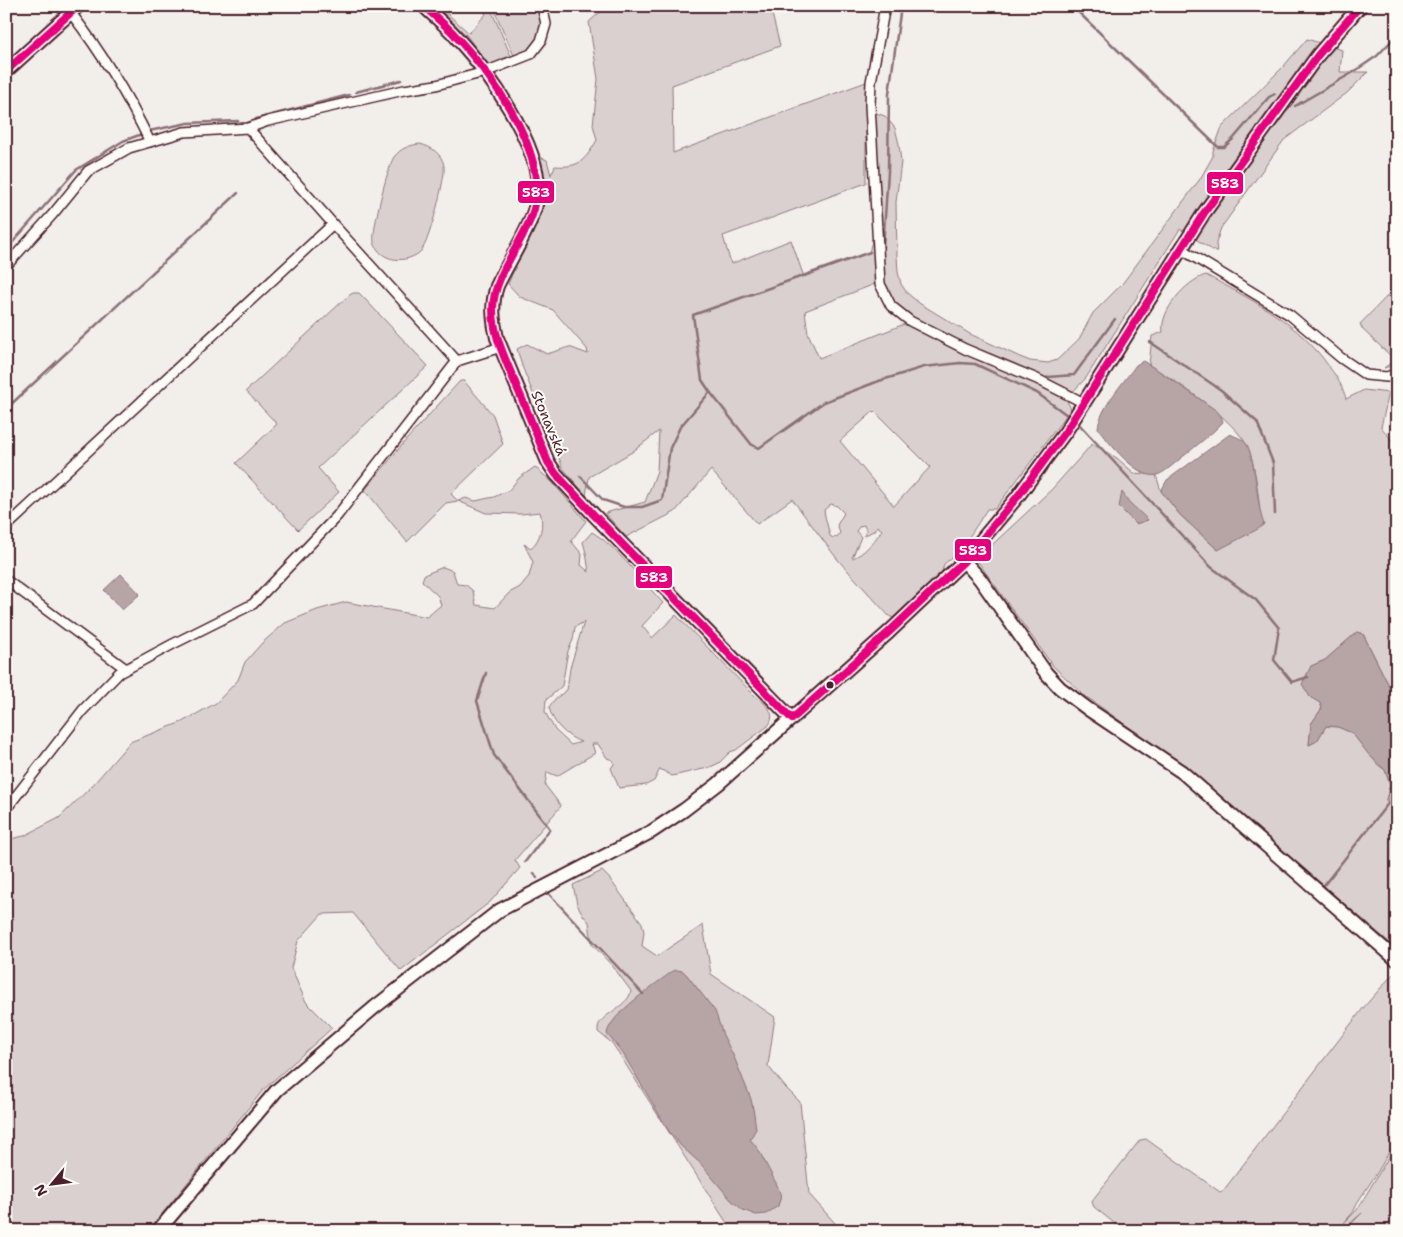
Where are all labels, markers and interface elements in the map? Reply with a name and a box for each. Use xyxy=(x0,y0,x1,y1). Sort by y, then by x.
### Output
line badge: 583 xyxy=(1206,171,1244,195)
text: 583 xyxy=(1211,174,1239,192)
line badge: 583 xyxy=(517,180,555,204)
text: 583 xyxy=(522,183,550,201)
street label: Stonavská xyxy=(527,388,571,459)
line badge: 583 xyxy=(954,538,992,562)
text: 583 xyxy=(959,541,987,559)
line badge: 583 xyxy=(635,565,673,589)
text: 583 xyxy=(640,568,668,586)
unlabelled marker xyxy=(825,680,835,690)
north arrow xyxy=(28,1160,78,1210)
text: N xyxy=(30,1181,51,1200)

